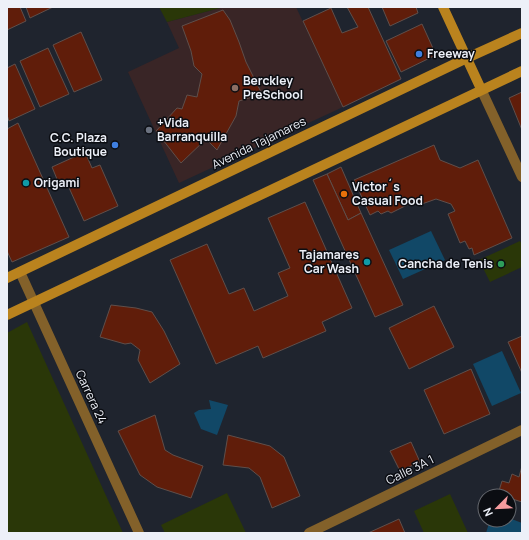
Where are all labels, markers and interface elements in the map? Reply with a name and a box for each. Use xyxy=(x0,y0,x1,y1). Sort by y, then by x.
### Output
place label: Freeway xyxy=(427,45,475,62)
marker: Freeway xyxy=(414,49,424,59)
place label: Berckley PreSchool xyxy=(243,72,303,103)
marker: Berckley PreSchool xyxy=(230,83,240,93)
street label: Avenida Tajamares xyxy=(209,112,309,173)
place label: +Vida Barranquilla xyxy=(157,114,227,145)
marker: +Vida Barranquilla xyxy=(144,125,154,135)
place label: C.C. Plaza Boutique xyxy=(50,129,107,160)
marker: C.C. Plaza Boutique xyxy=(110,140,120,150)
place label: Origami xyxy=(34,174,80,191)
marker: Origami xyxy=(21,178,31,188)
place label: Victor´s Casual Food xyxy=(352,178,423,209)
marker: Victor´s Casual Food xyxy=(339,189,349,199)
place label: Tajamares Car Wash xyxy=(299,246,359,277)
place label: Cancha de Tenis xyxy=(398,255,493,272)
marker: Tajamares Car Wash xyxy=(362,257,372,267)
marker: Cancha de Tenis xyxy=(496,259,506,269)
street label: Carrera 24 xyxy=(72,367,111,426)
street label: Calle 3A 1 xyxy=(383,451,437,488)
north arrow xyxy=(477,488,517,528)
text: N xyxy=(479,506,496,519)

